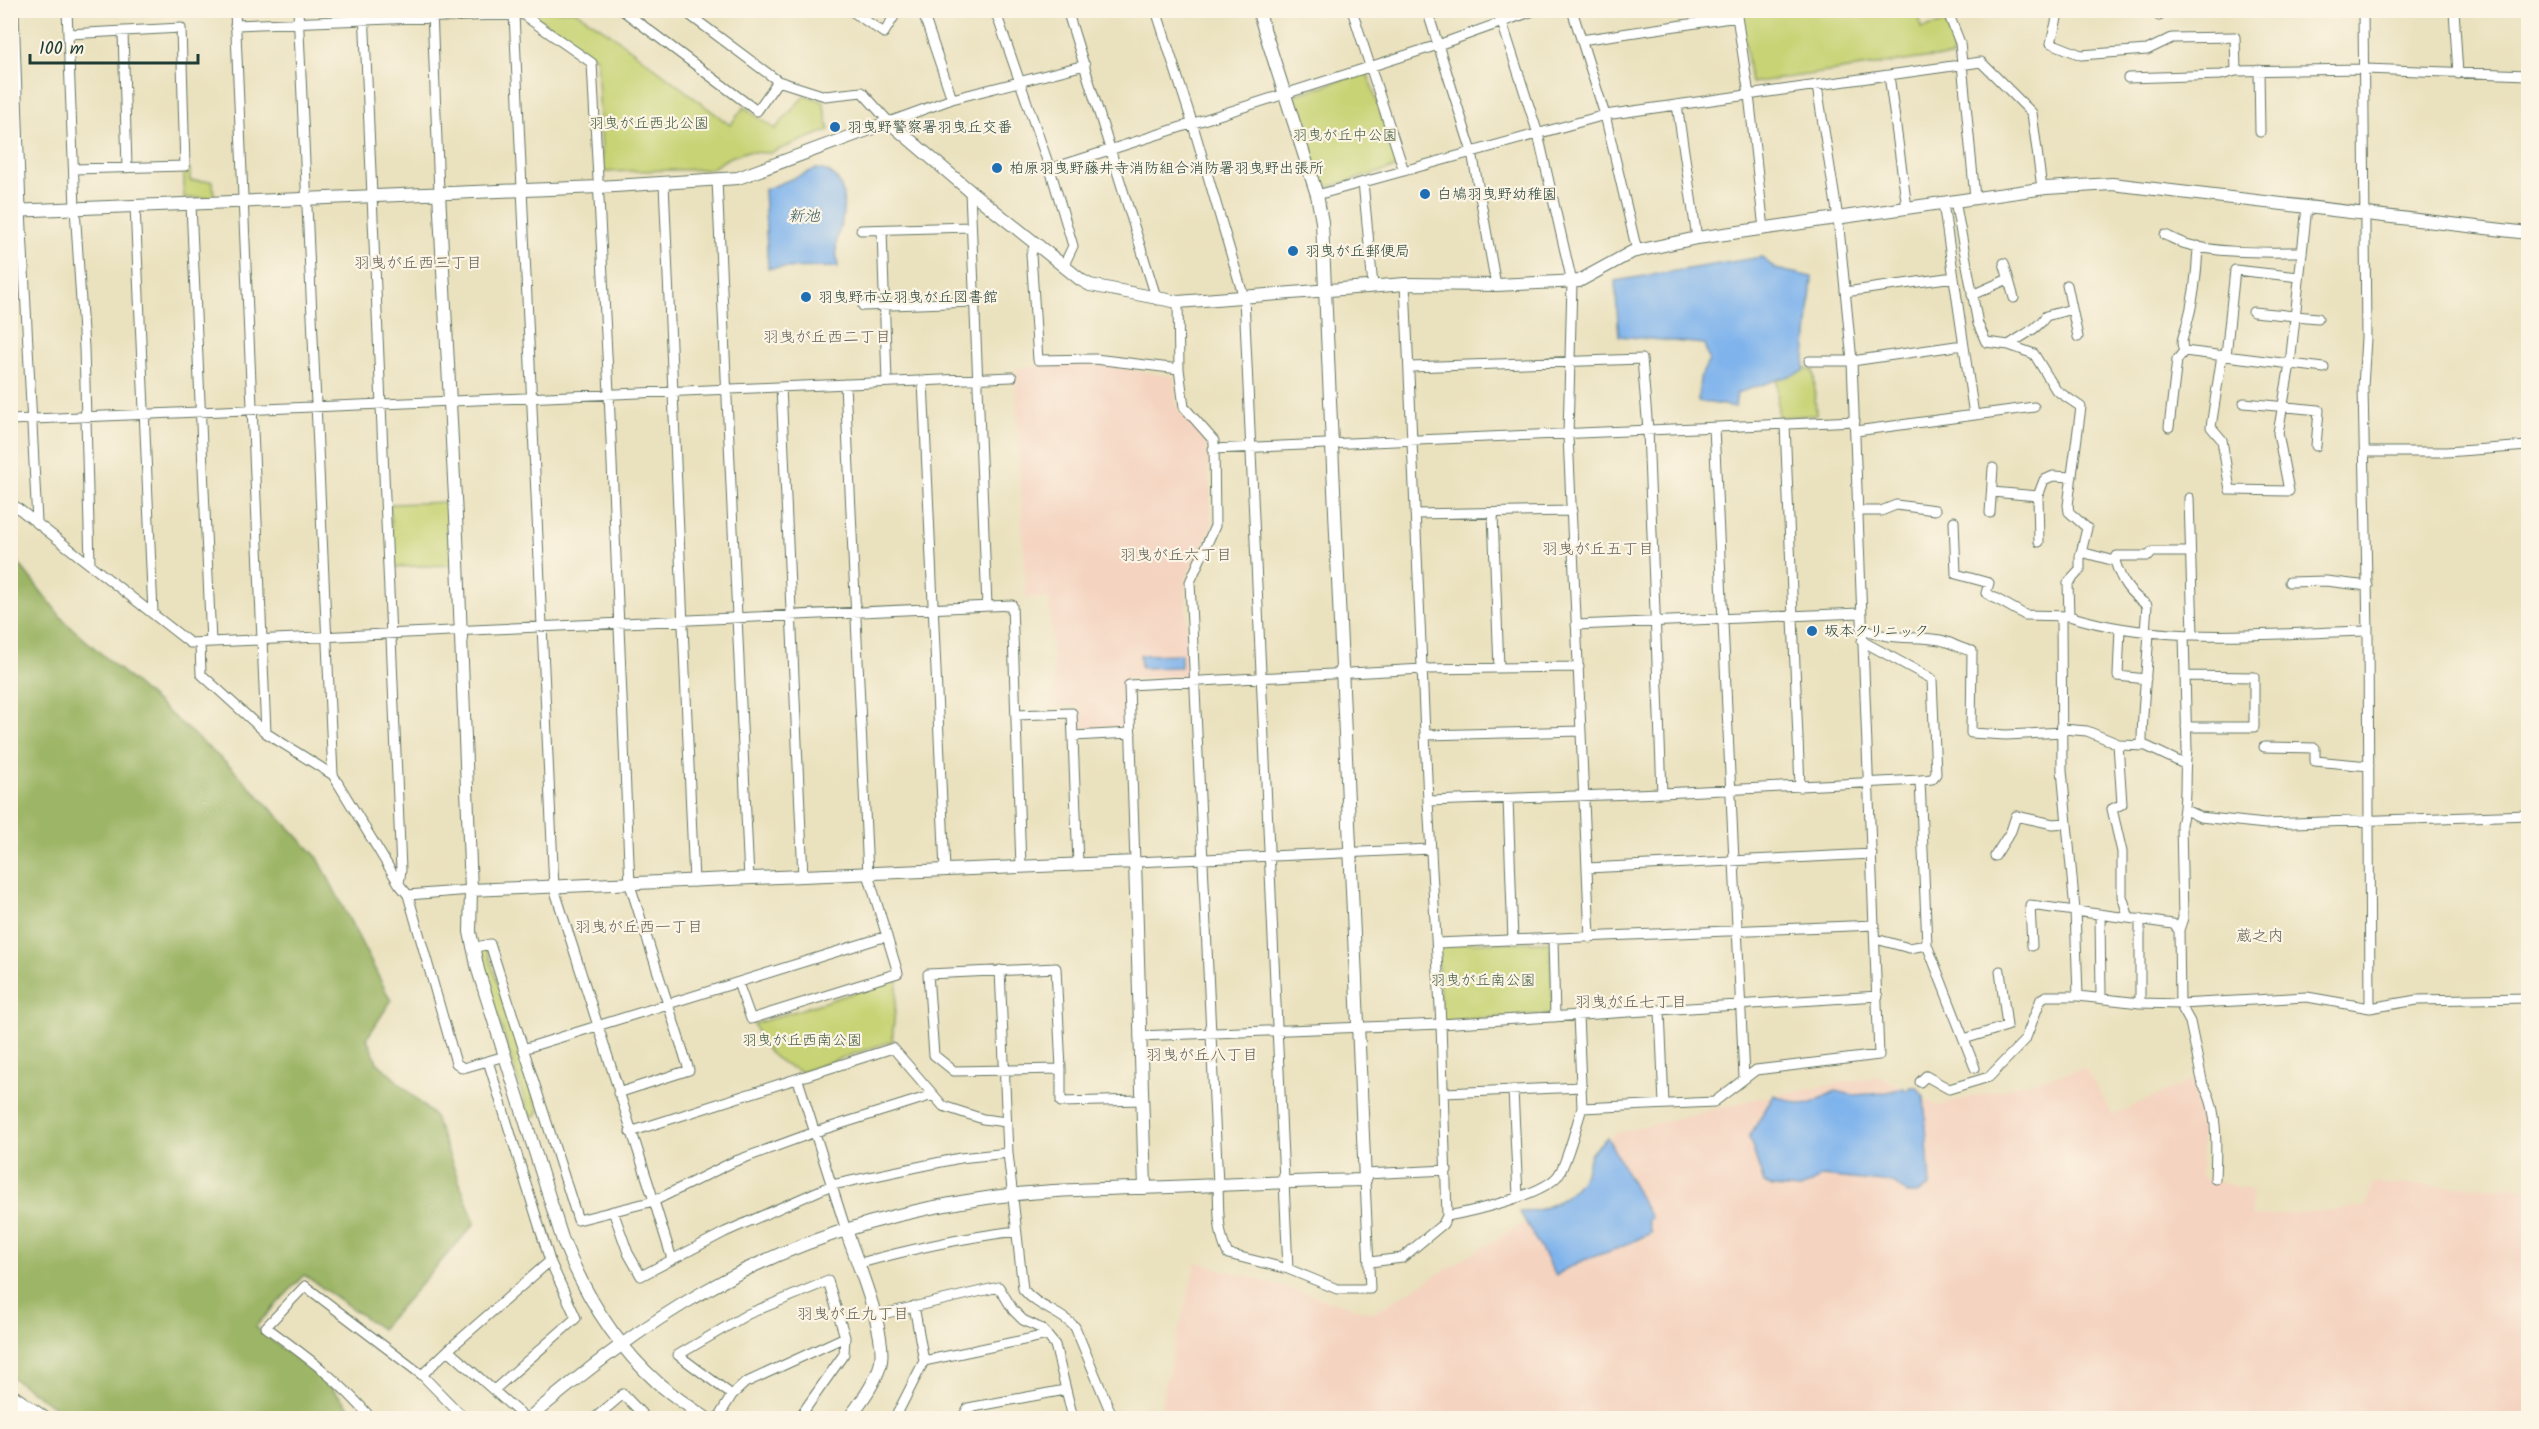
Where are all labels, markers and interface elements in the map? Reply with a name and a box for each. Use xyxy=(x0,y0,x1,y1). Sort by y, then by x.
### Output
scale bar xyxy=(30,27,198,65)
text: 100 m xyxy=(39,35,84,64)
park label: 羽曳が丘西北公園 xyxy=(589,112,709,136)
place label: 羽曳野警察署羽曳丘交番 xyxy=(847,116,1012,140)
marker: 羽曳野警察署羽曳丘交番 xyxy=(828,120,842,134)
park label: 羽曳が丘中公園 xyxy=(1292,124,1398,148)
place label: 柏原羽曳野藤井寺消防組合消防署羽曳野出張所 xyxy=(1009,157,1324,181)
marker: 柏原羽曳野藤井寺消防組合消防署羽曳野出張所 xyxy=(990,161,1004,175)
place label: 白鳩羽曳野幼稚園 xyxy=(1437,183,1557,207)
marker: 白鳩羽曳野幼稚園 xyxy=(1418,187,1432,201)
water label: 新池 xyxy=(788,204,821,229)
place label: 羽曳が丘郵便局 xyxy=(1305,240,1410,264)
marker: 羽曳が丘郵便局 xyxy=(1286,244,1300,258)
district label: 羽曳が丘西三丁目 xyxy=(354,251,482,276)
place label: 羽曳野市立羽曳が丘図書館 xyxy=(818,286,998,310)
marker: 羽曳野市立羽曳が丘図書館 xyxy=(799,290,813,304)
district label: 羽曳が丘西二丁目 xyxy=(763,325,891,350)
district label: 羽曳が丘五丁目 xyxy=(1542,537,1654,562)
district label: 羽曳が丘六丁目 xyxy=(1120,543,1232,568)
place label: 坂本クリニック xyxy=(1824,620,1929,644)
marker: 坂本クリニック xyxy=(1805,624,1819,638)
district label: 羽曳が丘西一丁目 xyxy=(575,915,703,940)
district label: 蔵之内 xyxy=(2236,924,2284,949)
park label: 羽曳が丘南公園 xyxy=(1430,969,1536,993)
district label: 羽曳が丘七丁目 xyxy=(1575,990,1687,1015)
park label: 羽曳が丘西南公園 xyxy=(742,1029,862,1053)
district label: 羽曳が丘八丁目 xyxy=(1146,1043,1258,1068)
district label: 羽曳が丘九丁目 xyxy=(797,1302,909,1327)

